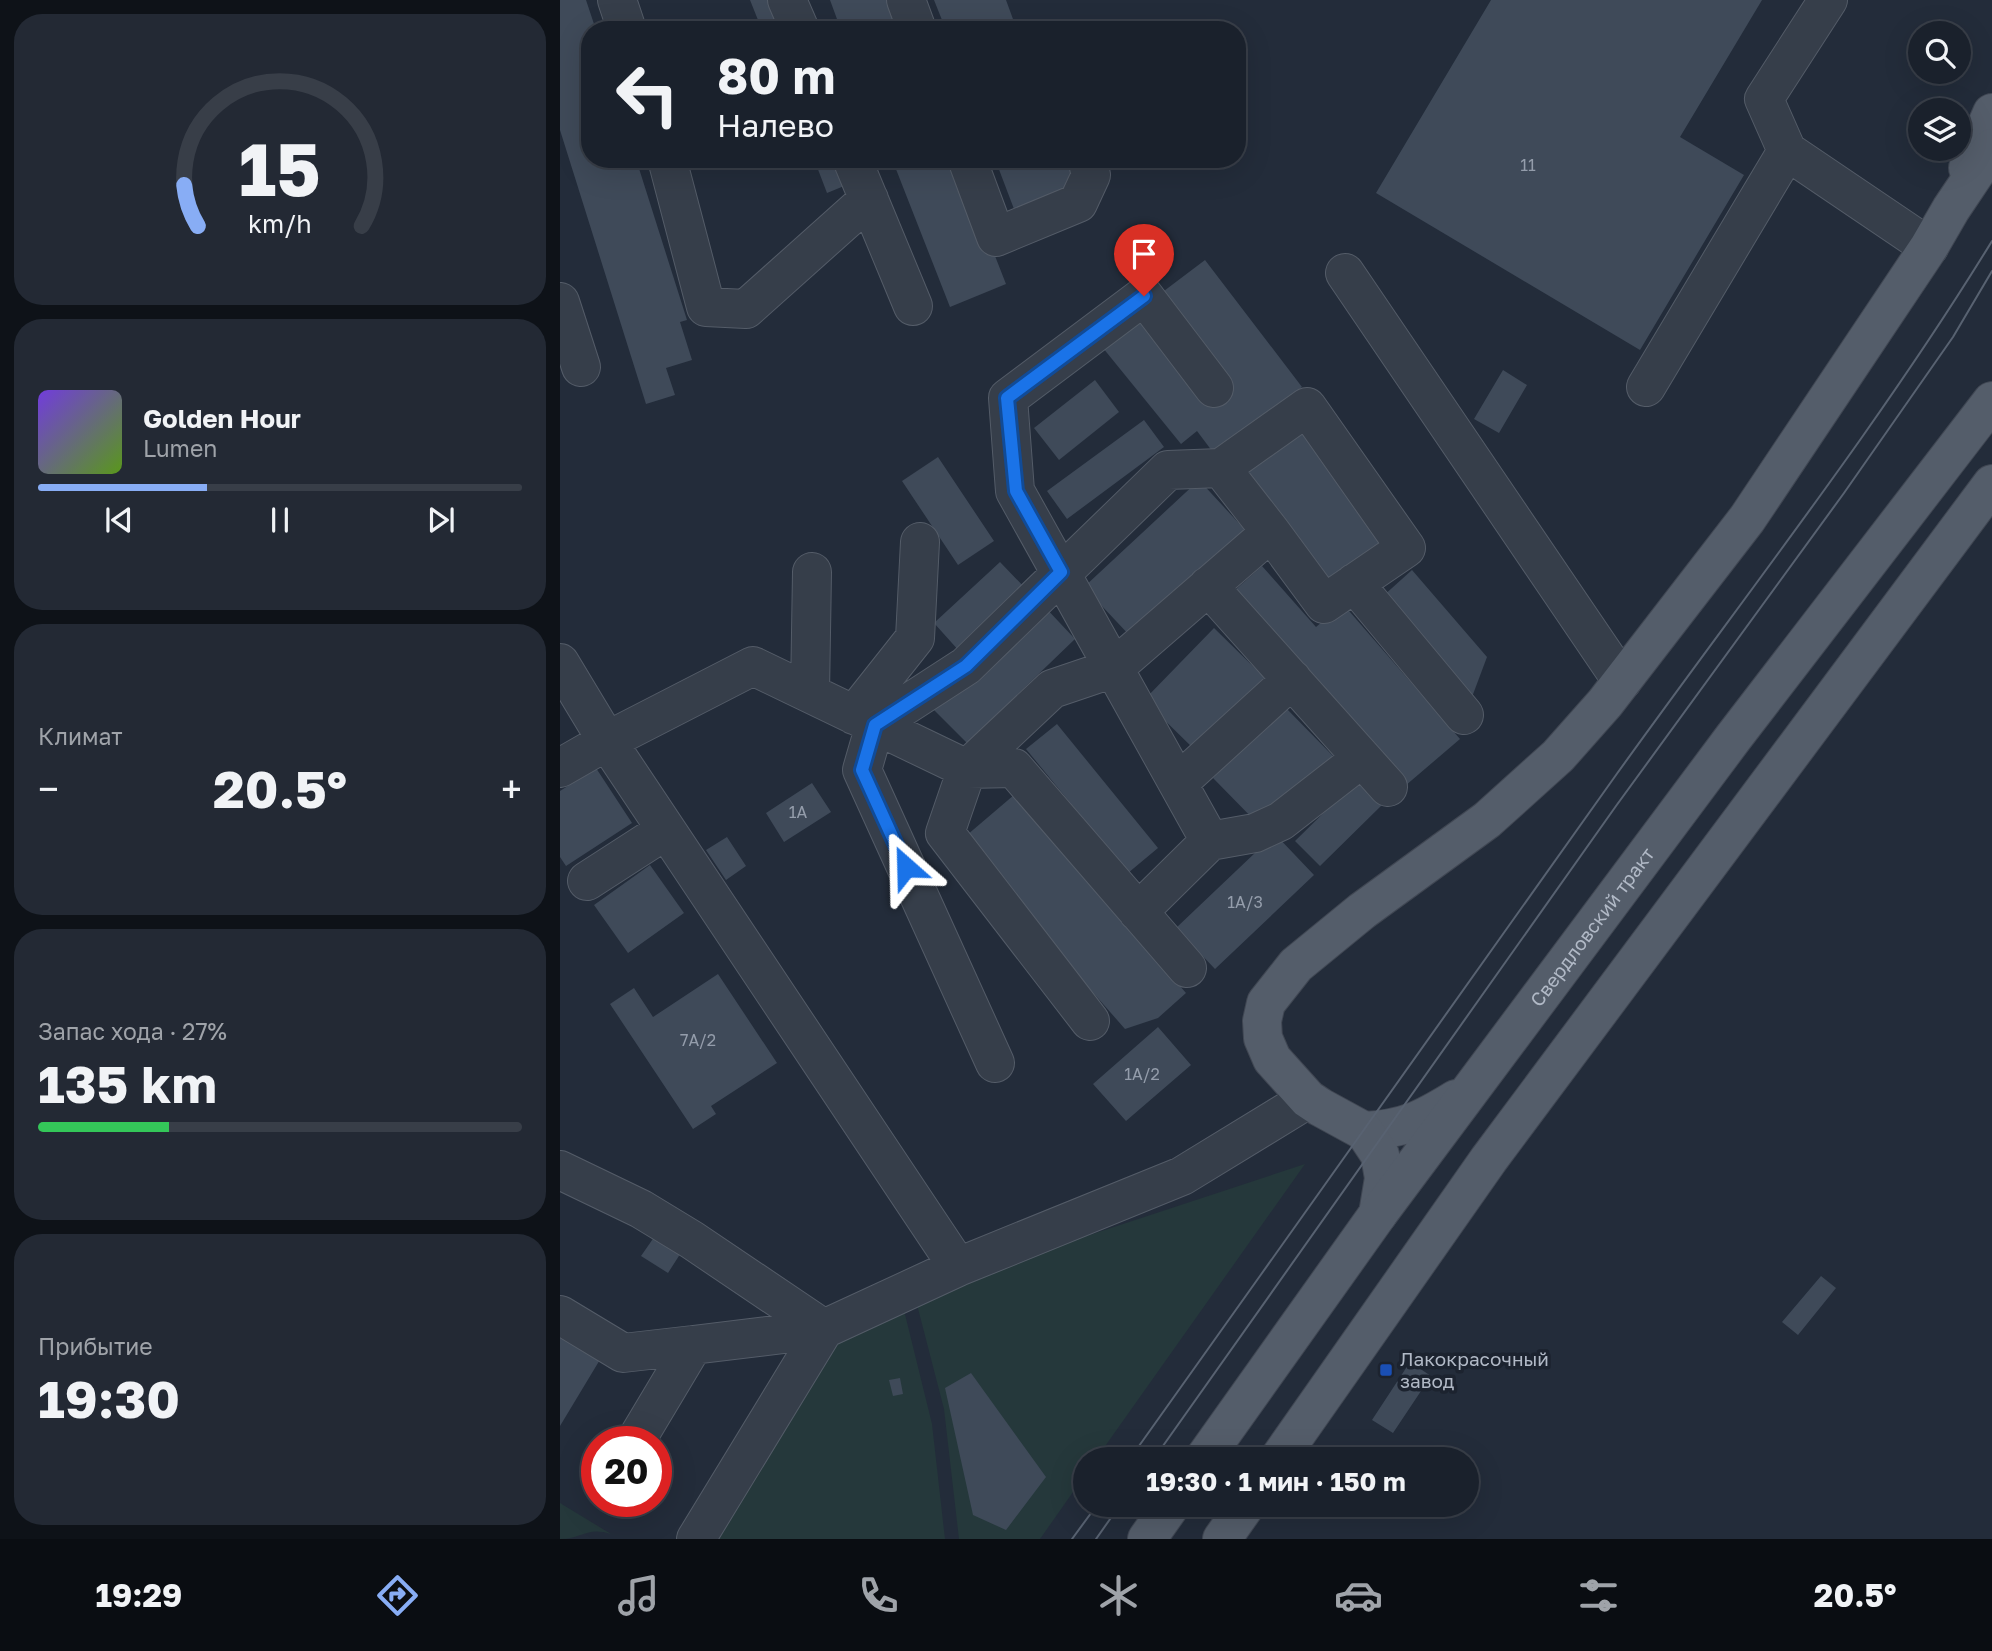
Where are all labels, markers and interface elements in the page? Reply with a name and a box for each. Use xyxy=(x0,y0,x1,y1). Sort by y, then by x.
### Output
map controls xyxy=(1908,21,1971,161)
button: search xyxy=(1908,21,1971,84)
text: 80 m xyxy=(717,46,835,105)
icon: left xyxy=(602,49,693,140)
button: layers xyxy=(1908,98,1971,161)
text: Налево xyxy=(717,106,834,144)
text: 15 xyxy=(239,125,321,212)
house number: 11 xyxy=(1520,155,1536,175)
text: km/h xyxy=(248,207,312,238)
pin xyxy=(1114,224,1174,296)
icon: arrive xyxy=(1125,235,1163,273)
text: Golden Hour xyxy=(143,403,301,434)
text: Lumen xyxy=(143,434,217,462)
icon: previous xyxy=(100,501,138,539)
icon: pause xyxy=(261,501,299,539)
icon: next xyxy=(422,501,460,539)
text: Климат xyxy=(38,722,123,750)
text: 20.5° xyxy=(213,757,347,819)
text: − xyxy=(38,766,59,811)
text: + xyxy=(501,766,522,811)
house number: 1А xyxy=(789,802,808,822)
position arrow xyxy=(869,830,943,904)
street label: Свердловский тракт xyxy=(1525,843,1658,1011)
house number: 1А/3 xyxy=(1227,892,1263,912)
text: Запас хода · 27% xyxy=(38,1017,227,1045)
house number: 7А/2 xyxy=(680,1030,716,1050)
text: 135 km xyxy=(38,1052,217,1114)
house number: 1А/2 xyxy=(1124,1064,1160,1084)
text: Прибытие xyxy=(38,1332,153,1360)
place label: Лакокрасочный завод xyxy=(1400,1347,1549,1392)
marker: Лакокрасочный завод xyxy=(1378,1362,1394,1378)
text: 19:30 xyxy=(38,1367,180,1429)
speed limit sign: 20 xyxy=(581,1426,672,1517)
text: 19:30 · 1 мин · 150 m xyxy=(1146,1466,1406,1497)
icon: directions xyxy=(373,1571,422,1620)
icon: music xyxy=(614,1571,663,1620)
icon: phone xyxy=(854,1571,903,1620)
icon: climate xyxy=(1094,1571,1143,1620)
icon: car xyxy=(1334,1571,1383,1620)
icon: filters xyxy=(1574,1571,1623,1620)
text: 19:29 xyxy=(96,1576,182,1614)
text: 20.5° xyxy=(1814,1576,1896,1614)

